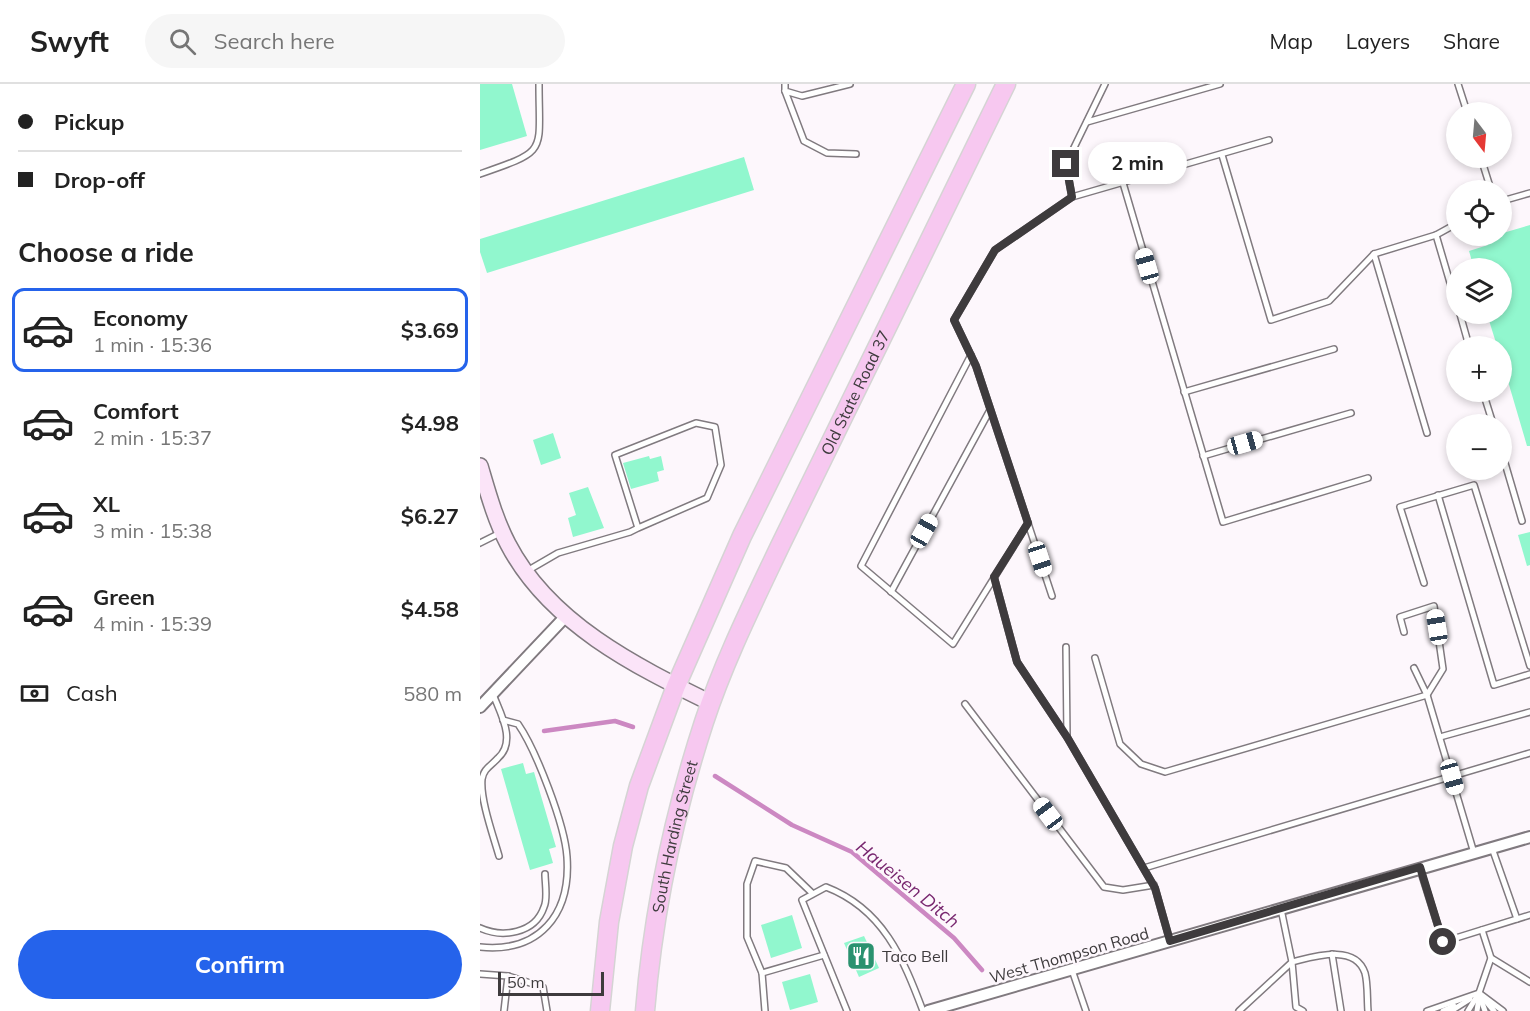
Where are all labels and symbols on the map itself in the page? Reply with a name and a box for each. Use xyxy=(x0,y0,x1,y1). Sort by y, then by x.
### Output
north arrow xyxy=(1446,102,1512,168)
callout: 2 min xyxy=(1087,143,1186,185)
route end xyxy=(1052,150,1079,177)
car xyxy=(1133,246,1161,286)
street label: Old State Road 37 xyxy=(816,327,894,458)
car xyxy=(1225,429,1265,457)
car xyxy=(907,511,941,551)
car xyxy=(1026,539,1054,579)
car xyxy=(1425,608,1449,646)
car xyxy=(1438,757,1466,797)
street label: South Harding Street xyxy=(647,758,702,915)
car xyxy=(1030,794,1066,834)
water label: Haueisen Ditch xyxy=(852,835,964,933)
street label: West Thompson Road xyxy=(987,923,1151,987)
route start xyxy=(1429,928,1456,955)
restaurant icon: Taco Bell xyxy=(845,940,877,972)
place label: Taco Bell xyxy=(882,946,948,966)
scale bar xyxy=(498,969,604,996)

